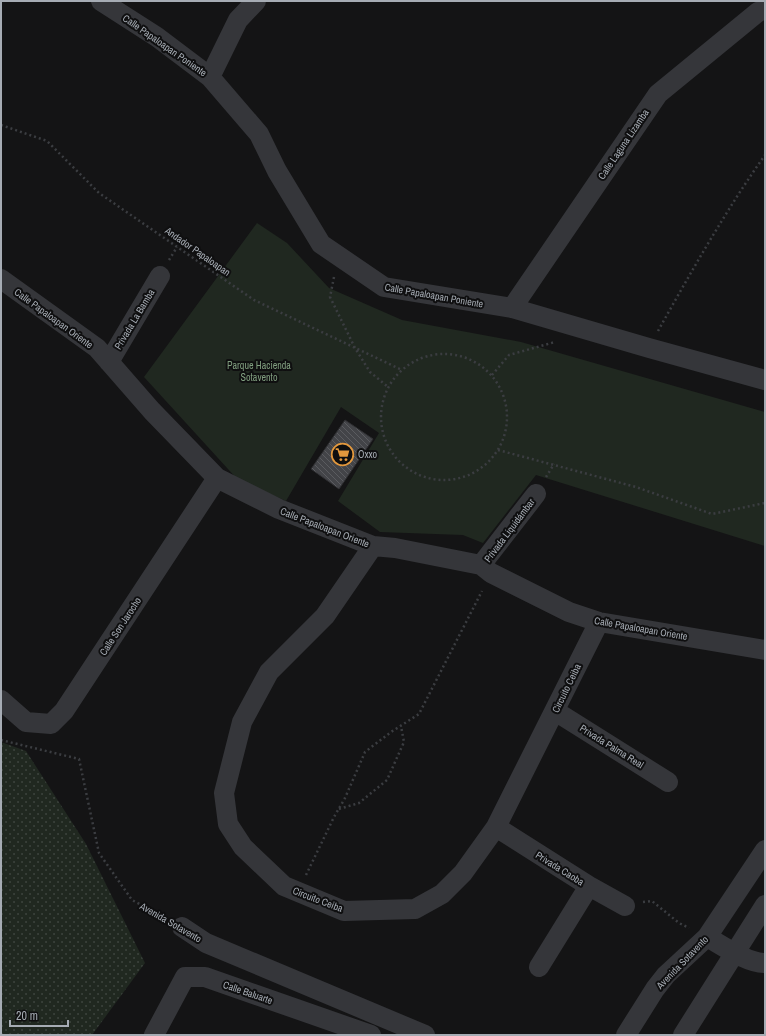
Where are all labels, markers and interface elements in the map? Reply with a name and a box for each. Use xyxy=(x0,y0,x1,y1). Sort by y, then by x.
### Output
street label: Calle Papaloapan Poniente xyxy=(120,11,210,80)
street label: Calle Laguna Lizamba xyxy=(595,106,652,182)
street label: Andador Papaloapan xyxy=(162,223,233,279)
street label: Calle Papaloapan Poniente xyxy=(384,280,485,311)
street label: Calle Papaloapan Oriente xyxy=(12,285,96,352)
street label: Privada La Bamba xyxy=(111,286,158,352)
park label: Parque Hacienda Sotavento xyxy=(227,359,291,384)
supermarket icon: Oxxo xyxy=(329,441,355,467)
place label: Oxxo xyxy=(358,448,378,461)
street label: Privada Liquidámbar xyxy=(481,496,538,565)
street label: Calle Papaloapan Oriente xyxy=(278,504,372,551)
street label: Calle Son Jarocho xyxy=(97,594,144,658)
street label: Calle Papaloapan Oriente xyxy=(593,614,689,643)
street label: Circuito Ceiba xyxy=(549,661,584,715)
street label: Privada Palma Real xyxy=(577,722,646,771)
street label: Privada Caoba xyxy=(533,848,587,889)
street label: Circuito Ceiba xyxy=(291,884,345,915)
street label: Avenida Sotavento xyxy=(137,899,204,946)
street label: Avenida Sotavento xyxy=(653,933,711,992)
street label: Calle Baluarte xyxy=(221,978,275,1007)
scale bar xyxy=(10,1002,68,1028)
text: 20 m xyxy=(16,1008,38,1024)

